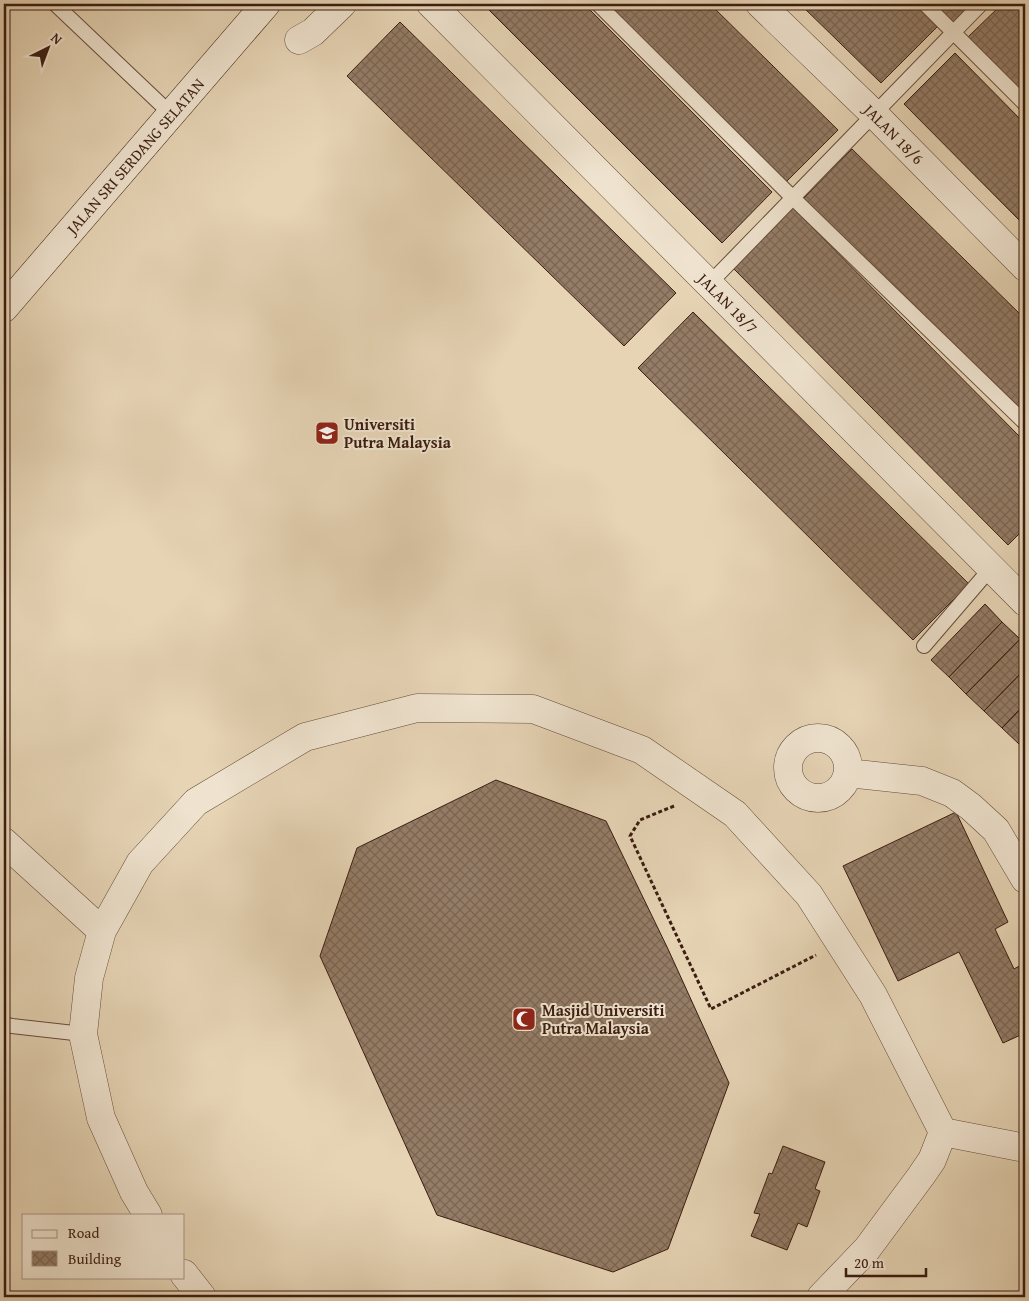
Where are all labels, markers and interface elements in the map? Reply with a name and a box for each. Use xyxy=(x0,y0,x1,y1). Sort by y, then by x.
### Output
north arrow xyxy=(22,22,72,72)
text: N xyxy=(47,28,67,49)
street label: JALAN SRI SERDANG SELATAN xyxy=(59,72,210,241)
street label: JALAN 18/6 xyxy=(857,97,930,170)
street label: JALAN 18/7 xyxy=(691,266,764,339)
place label: Universiti Putra Malaysia xyxy=(344,412,452,454)
school or university icon: Universiti Putra Malaysia xyxy=(314,420,340,446)
place label: Masjid Universiti Putra Malaysia xyxy=(542,998,664,1040)
mosque icon: Masjid Universiti Putra Malaysia xyxy=(511,1006,537,1032)
legend xyxy=(22,1214,185,1278)
text: Road xyxy=(68,1222,99,1243)
scale bar xyxy=(846,1246,926,1278)
text: Building xyxy=(68,1248,122,1269)
text: 20 m xyxy=(854,1252,885,1273)

